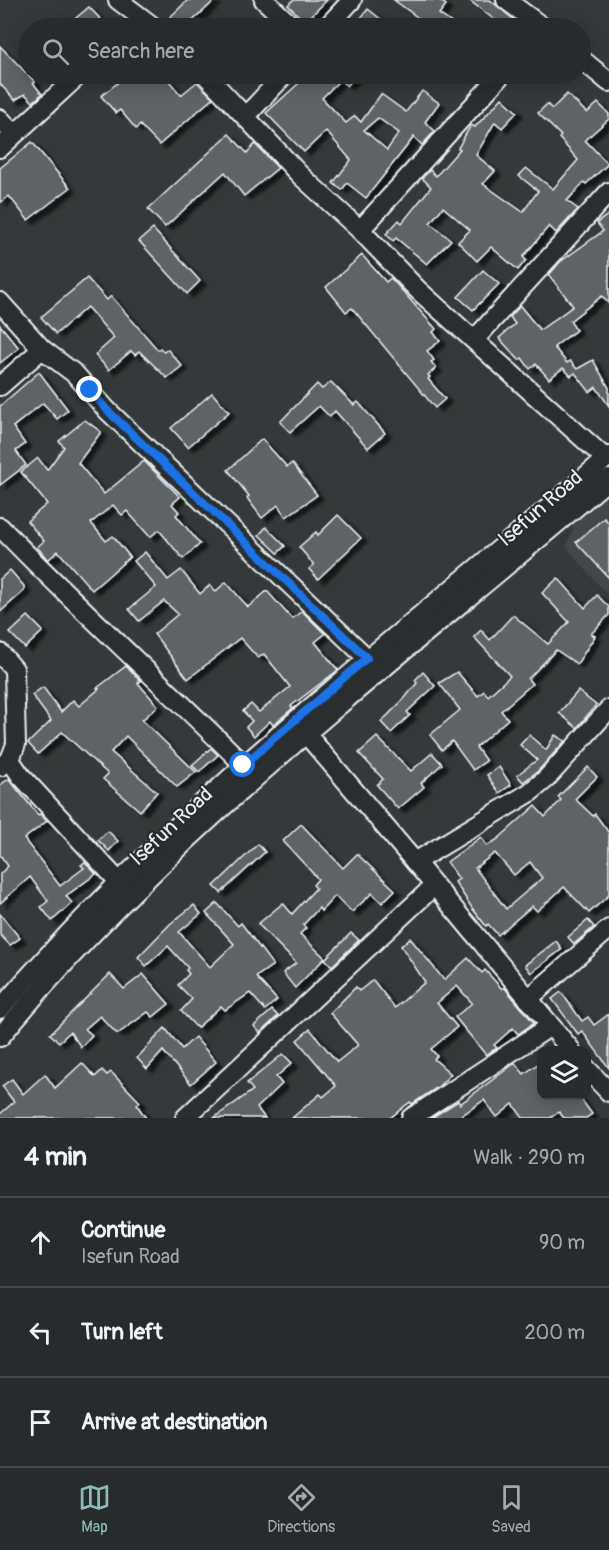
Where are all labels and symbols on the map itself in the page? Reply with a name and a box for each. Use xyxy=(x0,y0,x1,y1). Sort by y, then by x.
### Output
route end xyxy=(76,376,102,402)
street label: Isefun Road xyxy=(492,464,588,553)
route start xyxy=(229,751,255,777)
street label: Isefun Road xyxy=(124,781,219,872)

